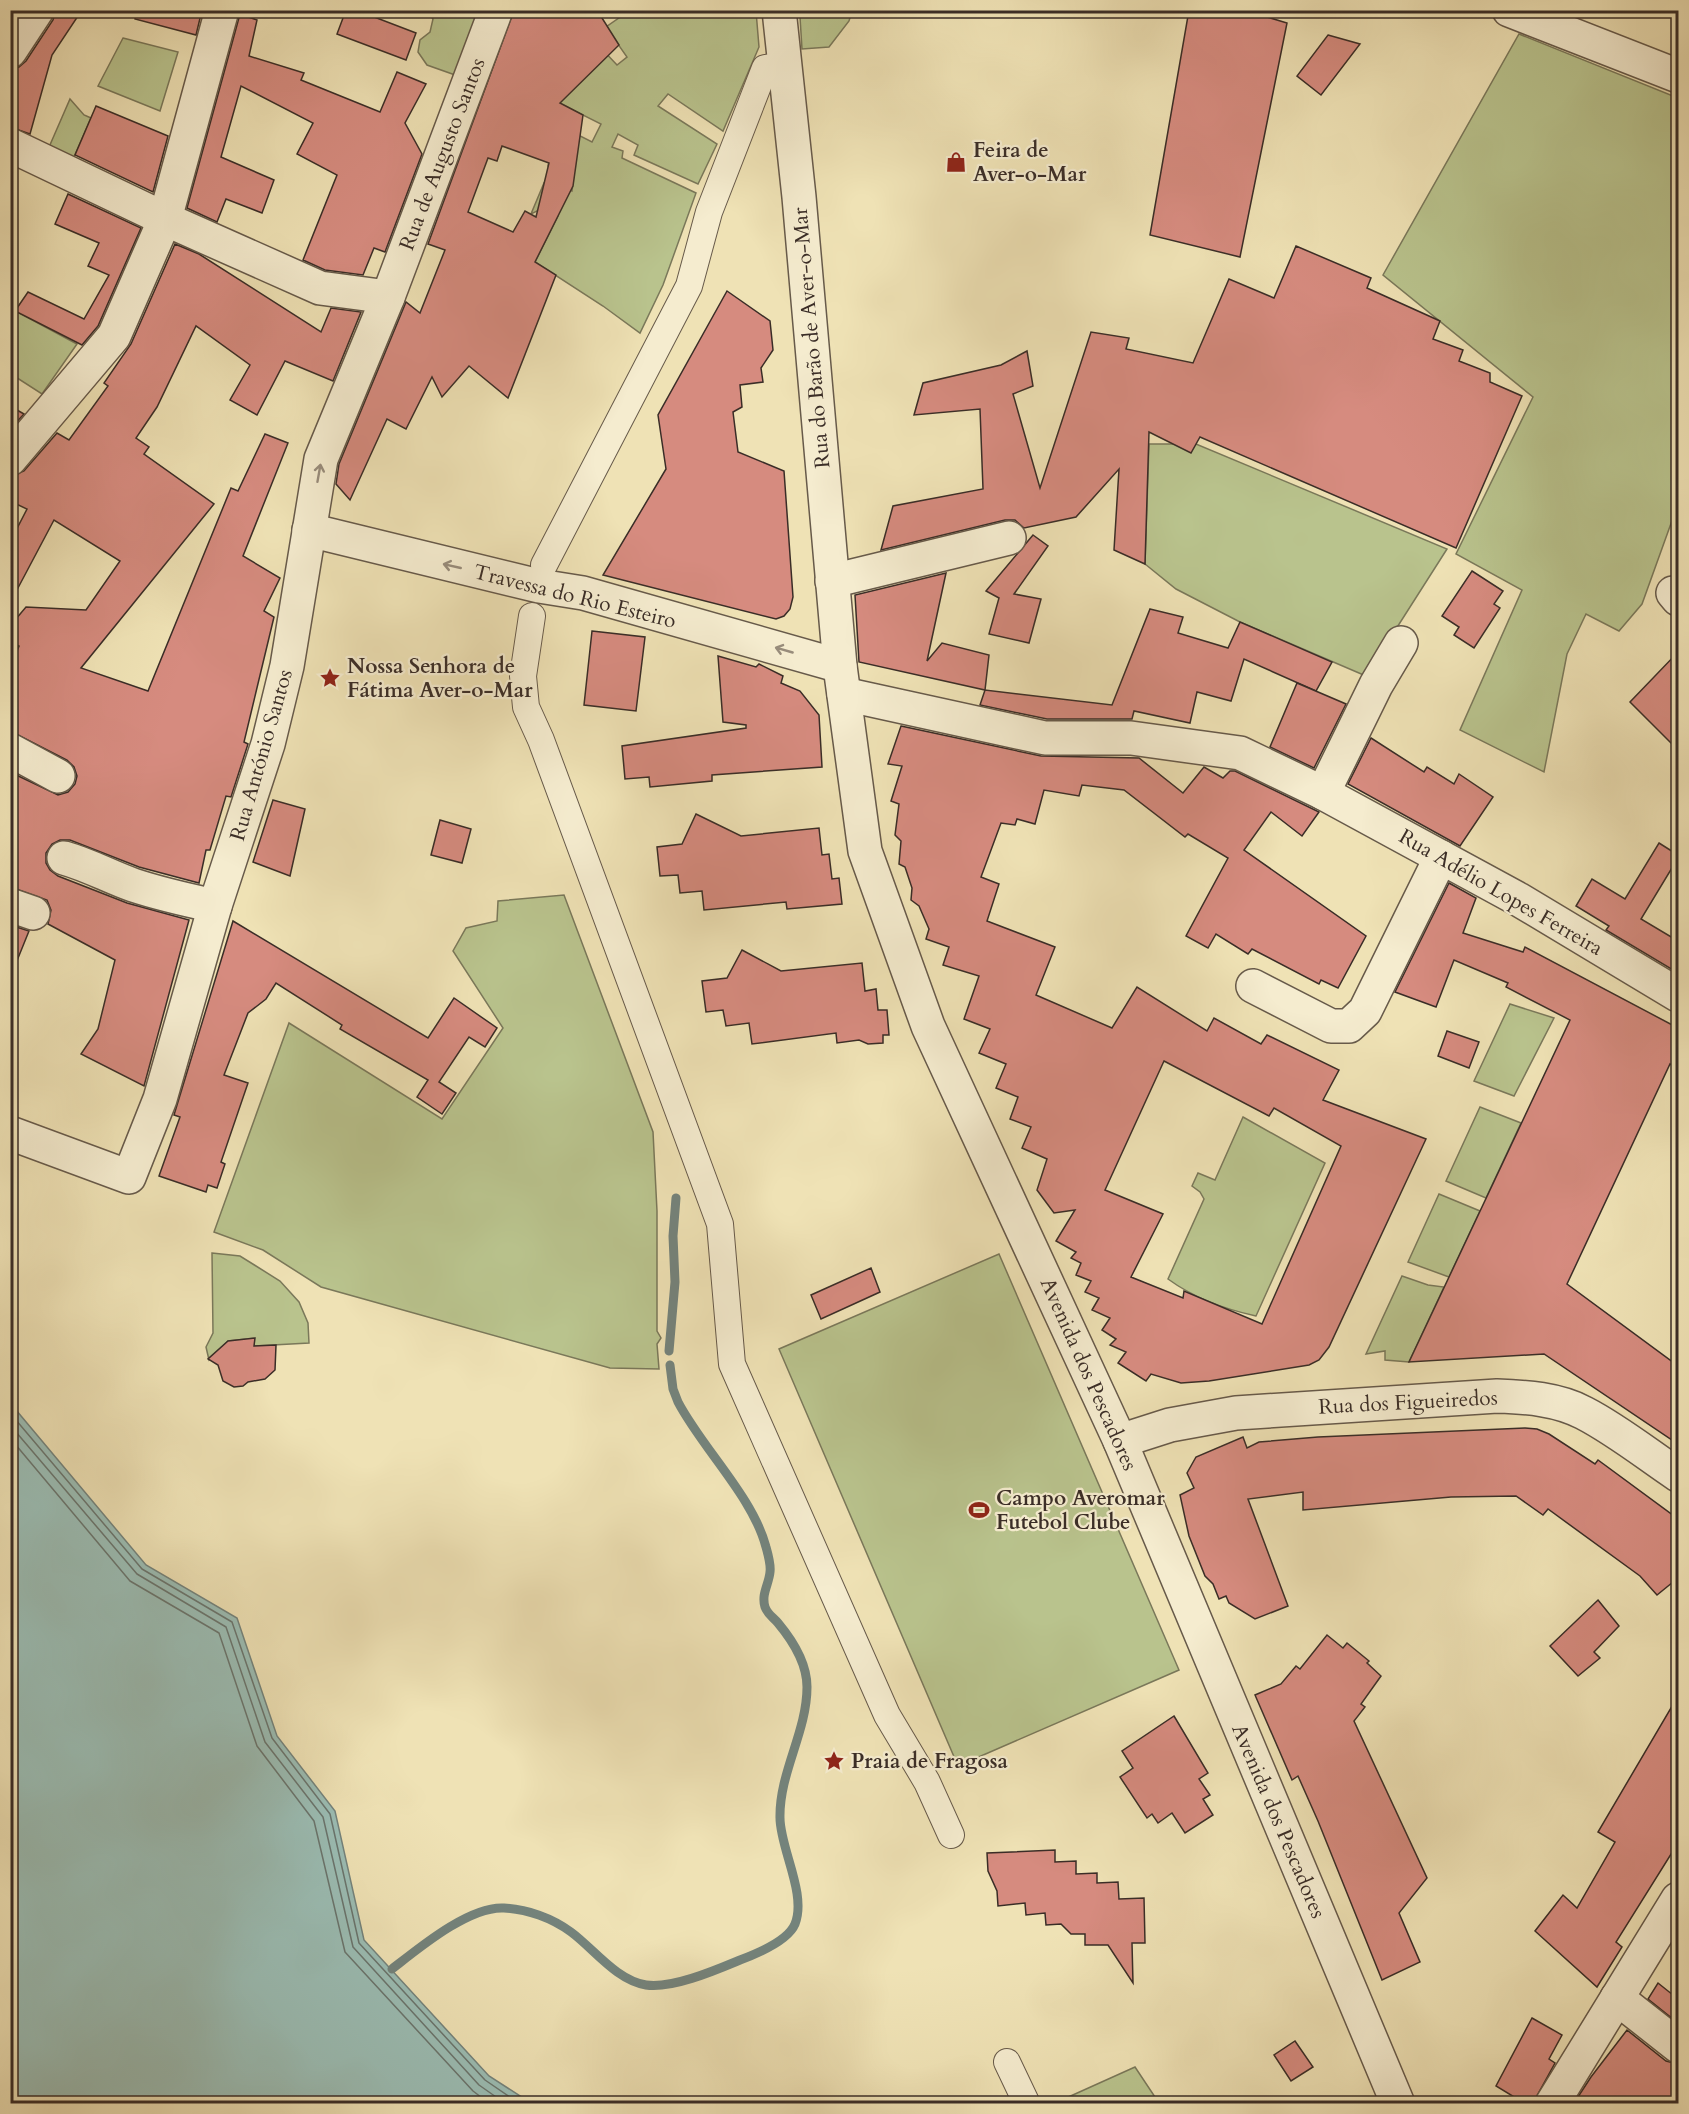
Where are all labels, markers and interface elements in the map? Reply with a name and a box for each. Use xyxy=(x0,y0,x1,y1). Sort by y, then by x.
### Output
street label: Rua de Augusto Santos xyxy=(392,54,493,255)
place label: Feira de Aver-o-Mar xyxy=(973,136,1087,189)
shop icon: Feira de Aver-o-Mar xyxy=(944,150,968,174)
street label: Rua do Barão de Aver-o-Mar xyxy=(786,206,837,470)
one-way arrow xyxy=(313,463,324,483)
street label: Travessa do Rio Esteiro xyxy=(471,557,679,636)
one-way arrow xyxy=(443,560,463,571)
one-way arrow xyxy=(775,644,794,655)
place label: Nossa Senhora de Fátima Aver-o-Mar xyxy=(347,652,533,705)
street label: Rua António Santos xyxy=(223,666,300,844)
place icon: Nossa Senhora de Fátima Aver-o-Mar xyxy=(318,666,342,690)
street label: Rua Adélio Lopes Ferreira xyxy=(1393,822,1608,963)
street label: Avenida dos Pescadores xyxy=(1033,1273,1144,1475)
street label: Rua dos Figueiredos xyxy=(1318,1383,1498,1422)
place label: Campo Averomar Futebol Clube xyxy=(996,1484,1165,1537)
sports icon: Campo Averomar Futebol Clube xyxy=(967,1498,991,1522)
street label: Avenida dos Pescadores xyxy=(1224,1720,1333,1923)
place label: Praia de Fragosa xyxy=(851,1747,1008,1776)
place icon: Praia de Fragosa xyxy=(822,1749,846,1773)

